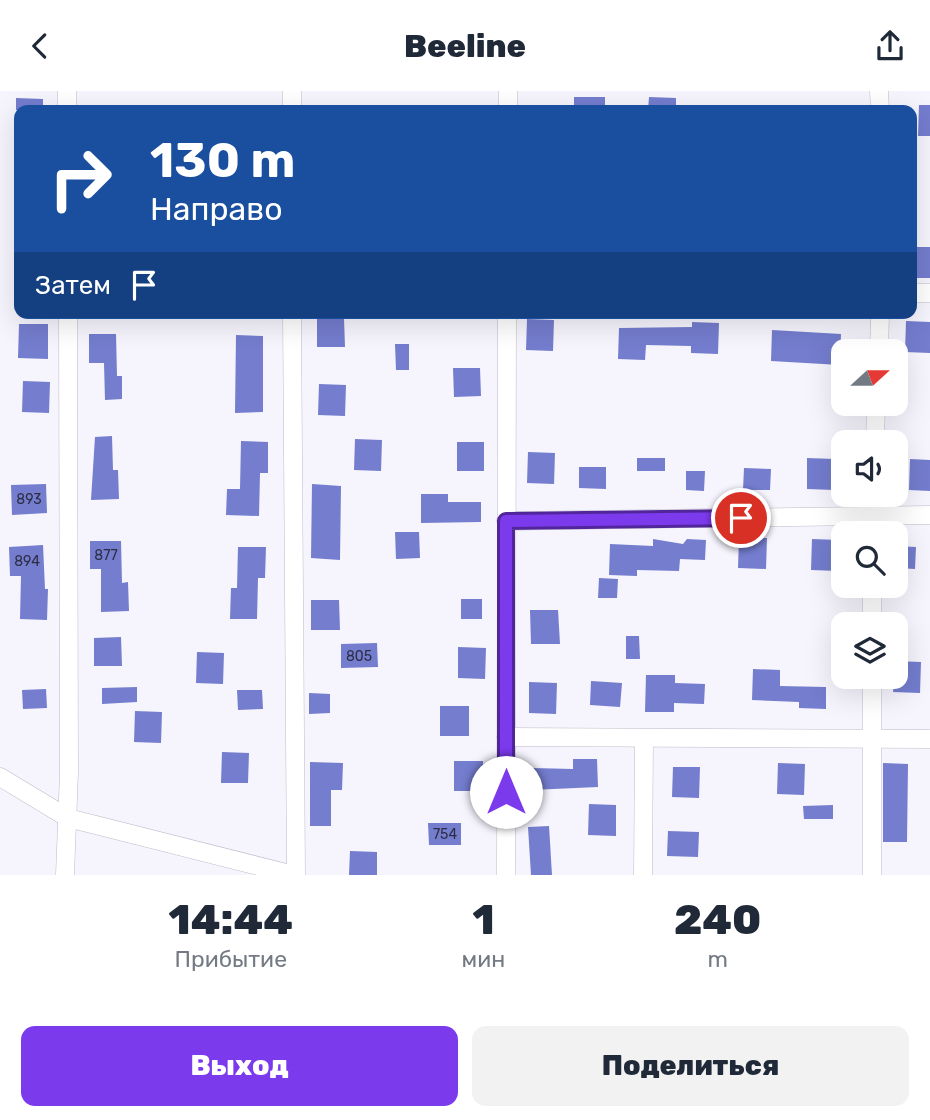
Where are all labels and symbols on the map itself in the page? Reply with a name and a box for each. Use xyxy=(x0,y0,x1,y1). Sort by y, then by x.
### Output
north arrow xyxy=(831,339,908,417)
pin xyxy=(711,488,771,548)
house number: 893 xyxy=(16,491,42,508)
house number: 877 xyxy=(94,547,118,564)
house number: 894 xyxy=(14,553,40,570)
house number: 805 xyxy=(346,648,372,665)
position arrow xyxy=(469,755,543,829)
house number: 754 xyxy=(433,826,457,843)

